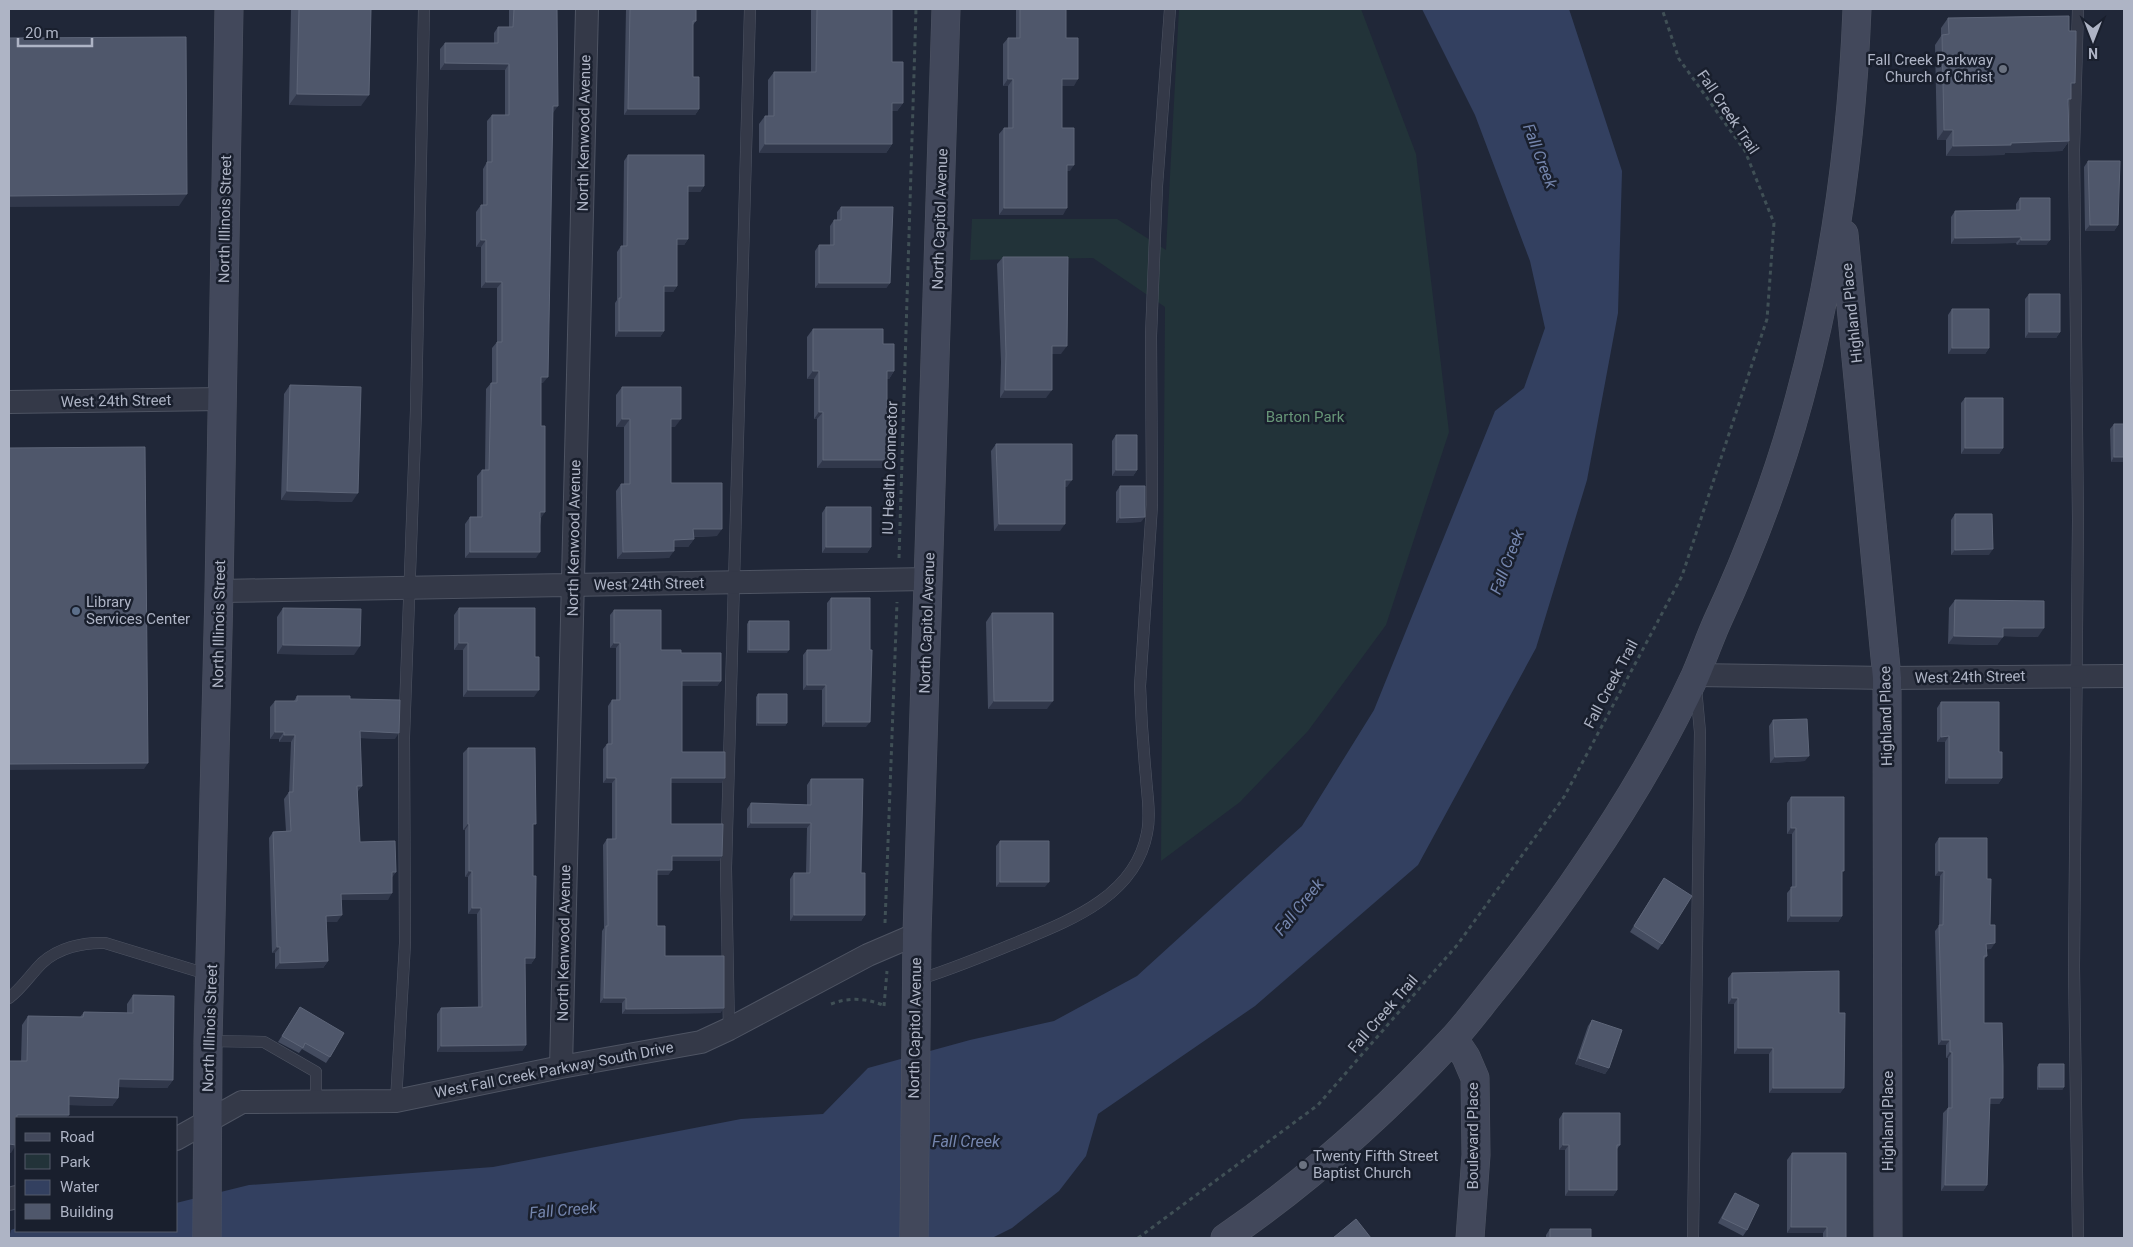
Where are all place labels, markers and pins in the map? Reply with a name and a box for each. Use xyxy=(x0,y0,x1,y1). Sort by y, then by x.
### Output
place label: Fall Creek Parkway Church of Christ xyxy=(1867,51,1993,86)
marker: Fall Creek Parkway Church of Christ xyxy=(1997,63,2009,75)
place label: Library Services Center xyxy=(86,593,190,628)
marker: Library Services Center xyxy=(70,605,82,617)
place label: Twenty Fifth Street Baptist Church xyxy=(1313,1147,1438,1182)
marker: Twenty Fifth Street Baptist Church xyxy=(1297,1159,1309,1171)

